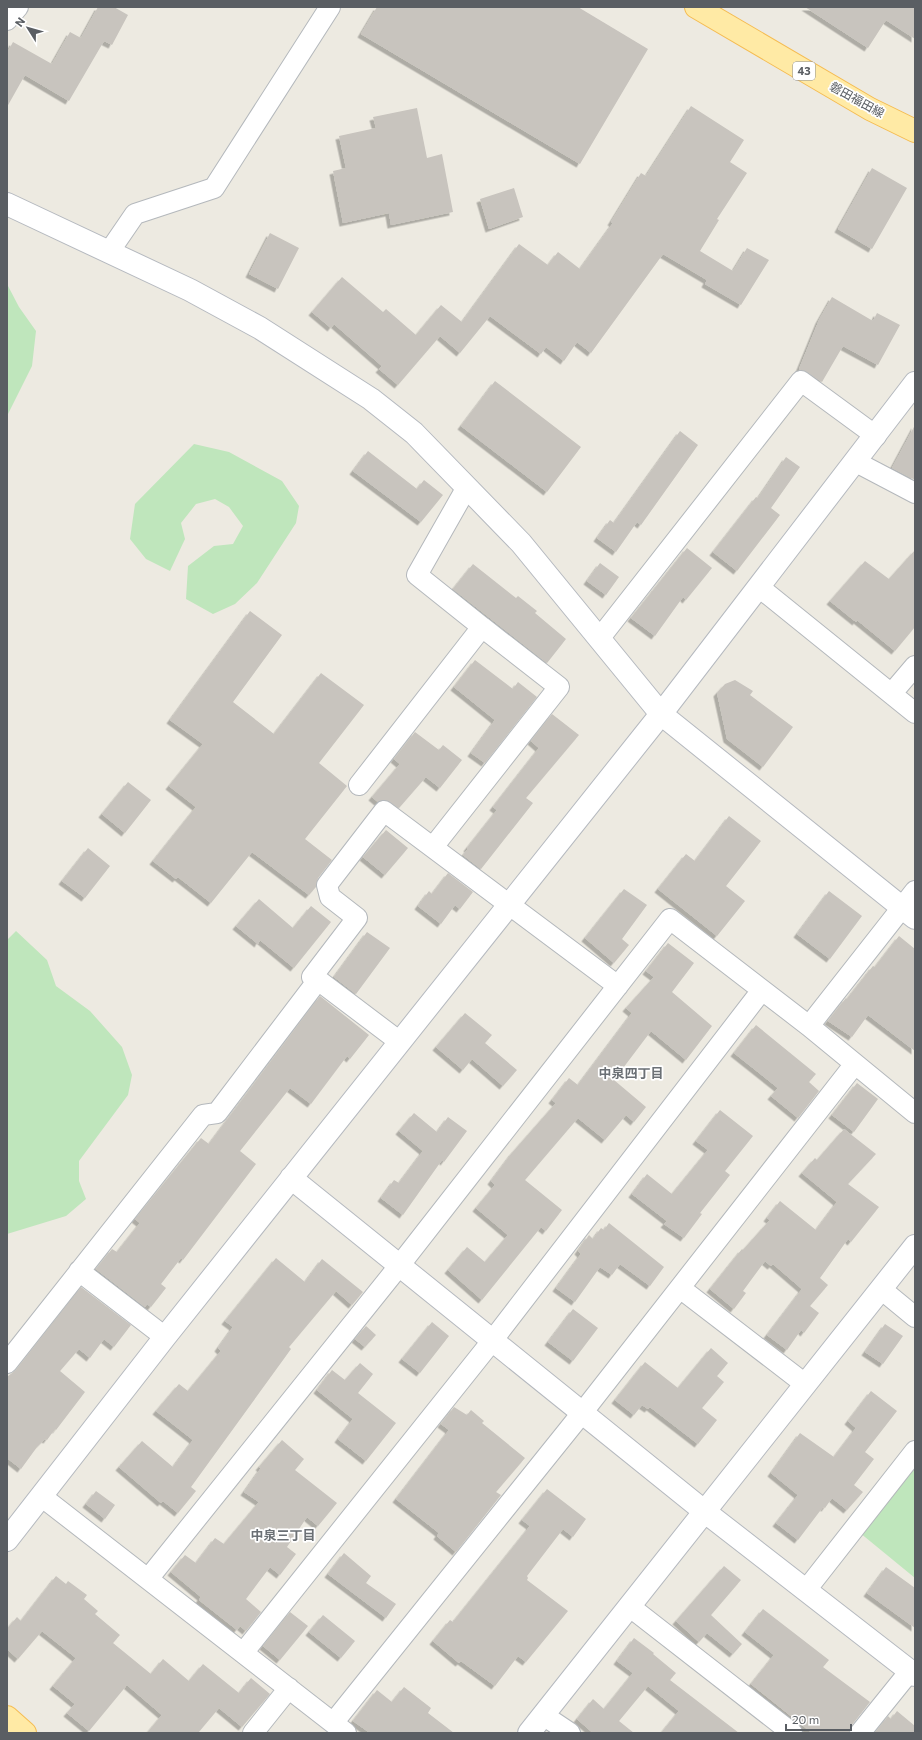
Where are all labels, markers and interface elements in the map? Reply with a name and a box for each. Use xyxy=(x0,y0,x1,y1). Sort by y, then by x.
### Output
north arrow xyxy=(8,8,48,48)
text: N xyxy=(12,14,27,29)
road number: 43 xyxy=(793,62,815,80)
street label: 磐田福田線 xyxy=(828,78,887,120)
district label: 中泉四丁目 xyxy=(598,1065,664,1081)
district label: 中泉三丁目 xyxy=(250,1527,316,1543)
scale bar xyxy=(786,1706,851,1732)
text: 20 m xyxy=(792,1712,819,1726)

